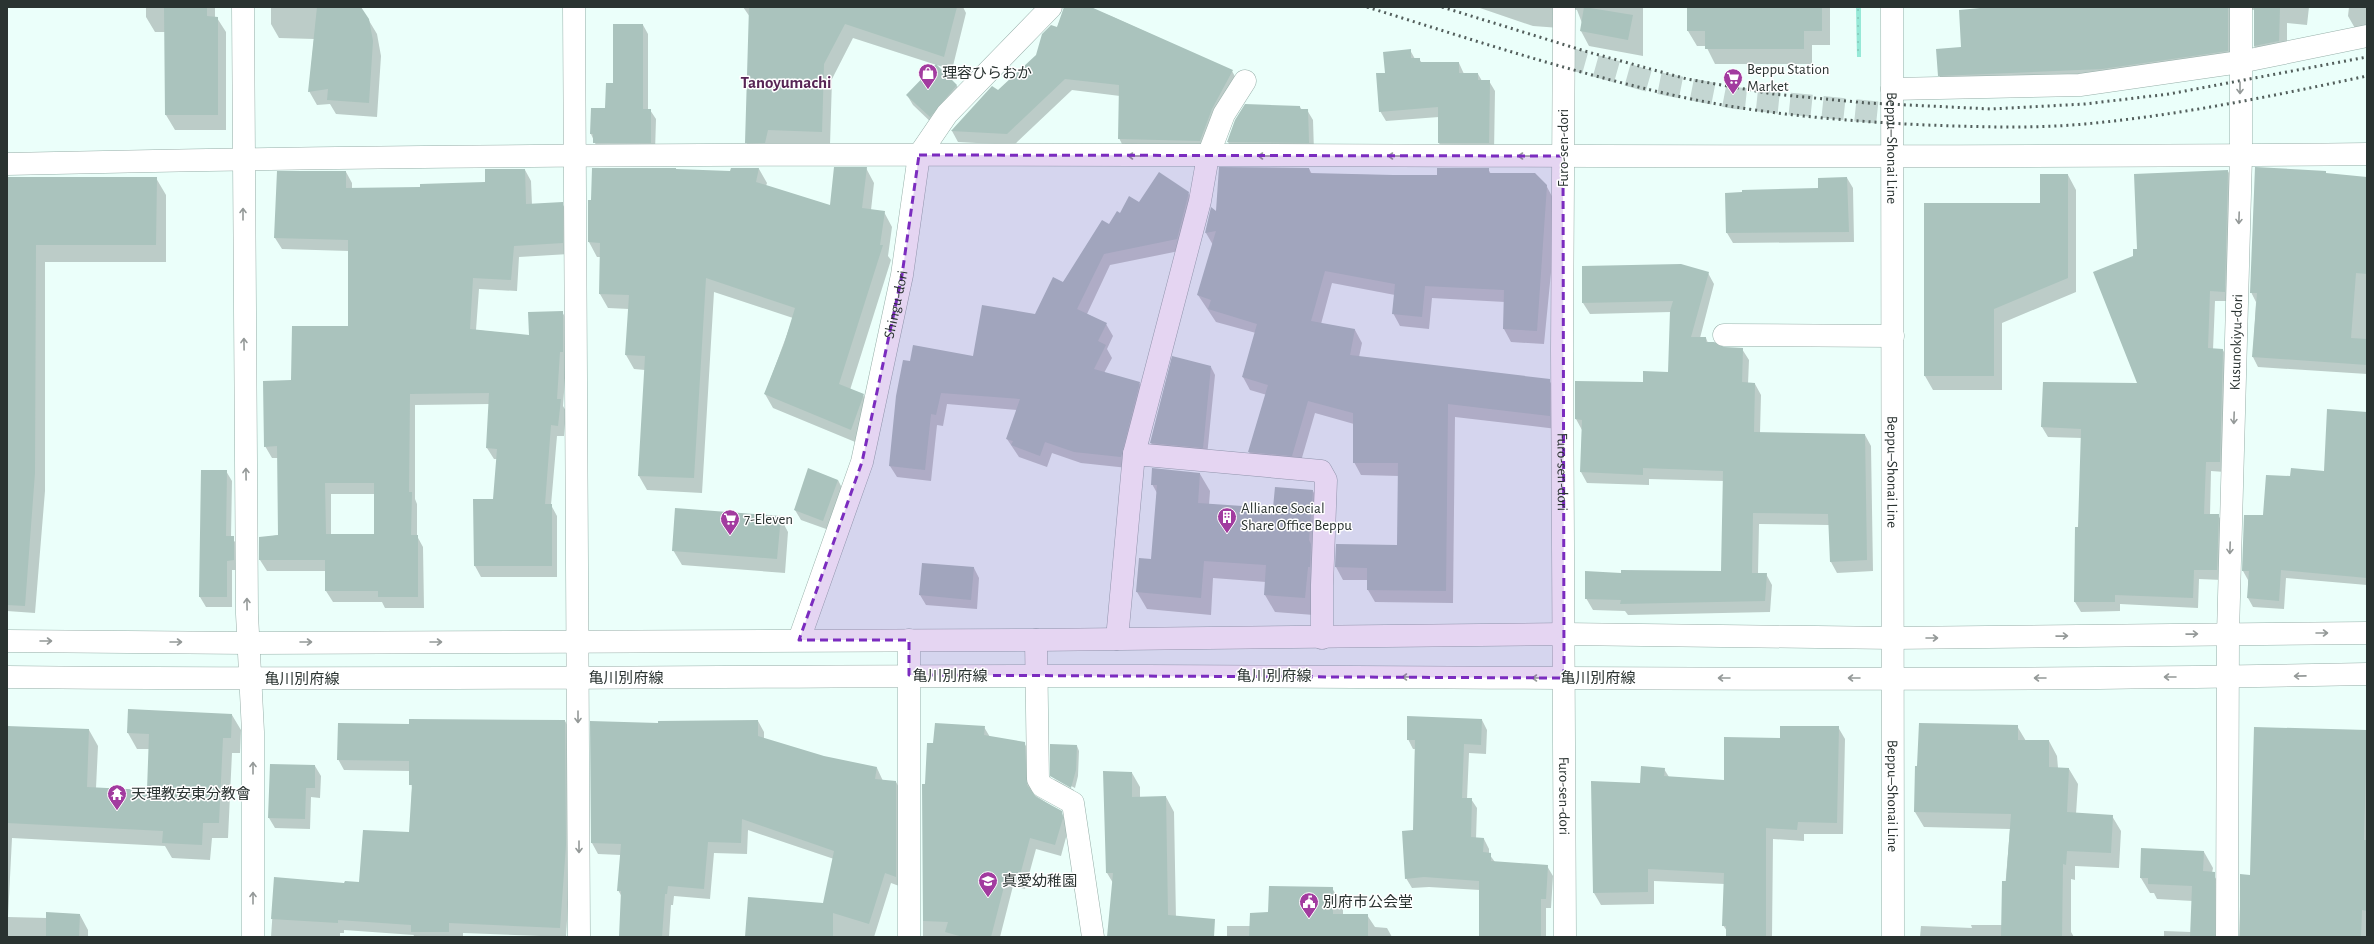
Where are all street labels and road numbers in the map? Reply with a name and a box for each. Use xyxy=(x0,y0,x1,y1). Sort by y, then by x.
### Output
street label: Beppu–Shonai Line xyxy=(1885,92,1900,204)
street label: Furo-sen-dori xyxy=(1556,109,1571,187)
street label: Shingu-dori xyxy=(881,269,910,340)
street label: Kusunokiyu-dori xyxy=(2227,294,2245,391)
street label: Beppu–Shonai Line xyxy=(1885,416,1900,528)
street label: Furo-sen-dori xyxy=(1555,433,1570,511)
street label: 亀川別府線 xyxy=(912,668,988,684)
street label: 亀川別府線 xyxy=(1236,668,1312,684)
street label: 亀川別府線 xyxy=(588,670,664,686)
street label: 亀川別府線 xyxy=(1560,670,1636,686)
street label: 亀川別府線 xyxy=(264,671,340,687)
street label: Beppu–Shonai Line xyxy=(1885,740,1900,852)
street label: Furo-sen-dori xyxy=(1557,757,1572,835)

